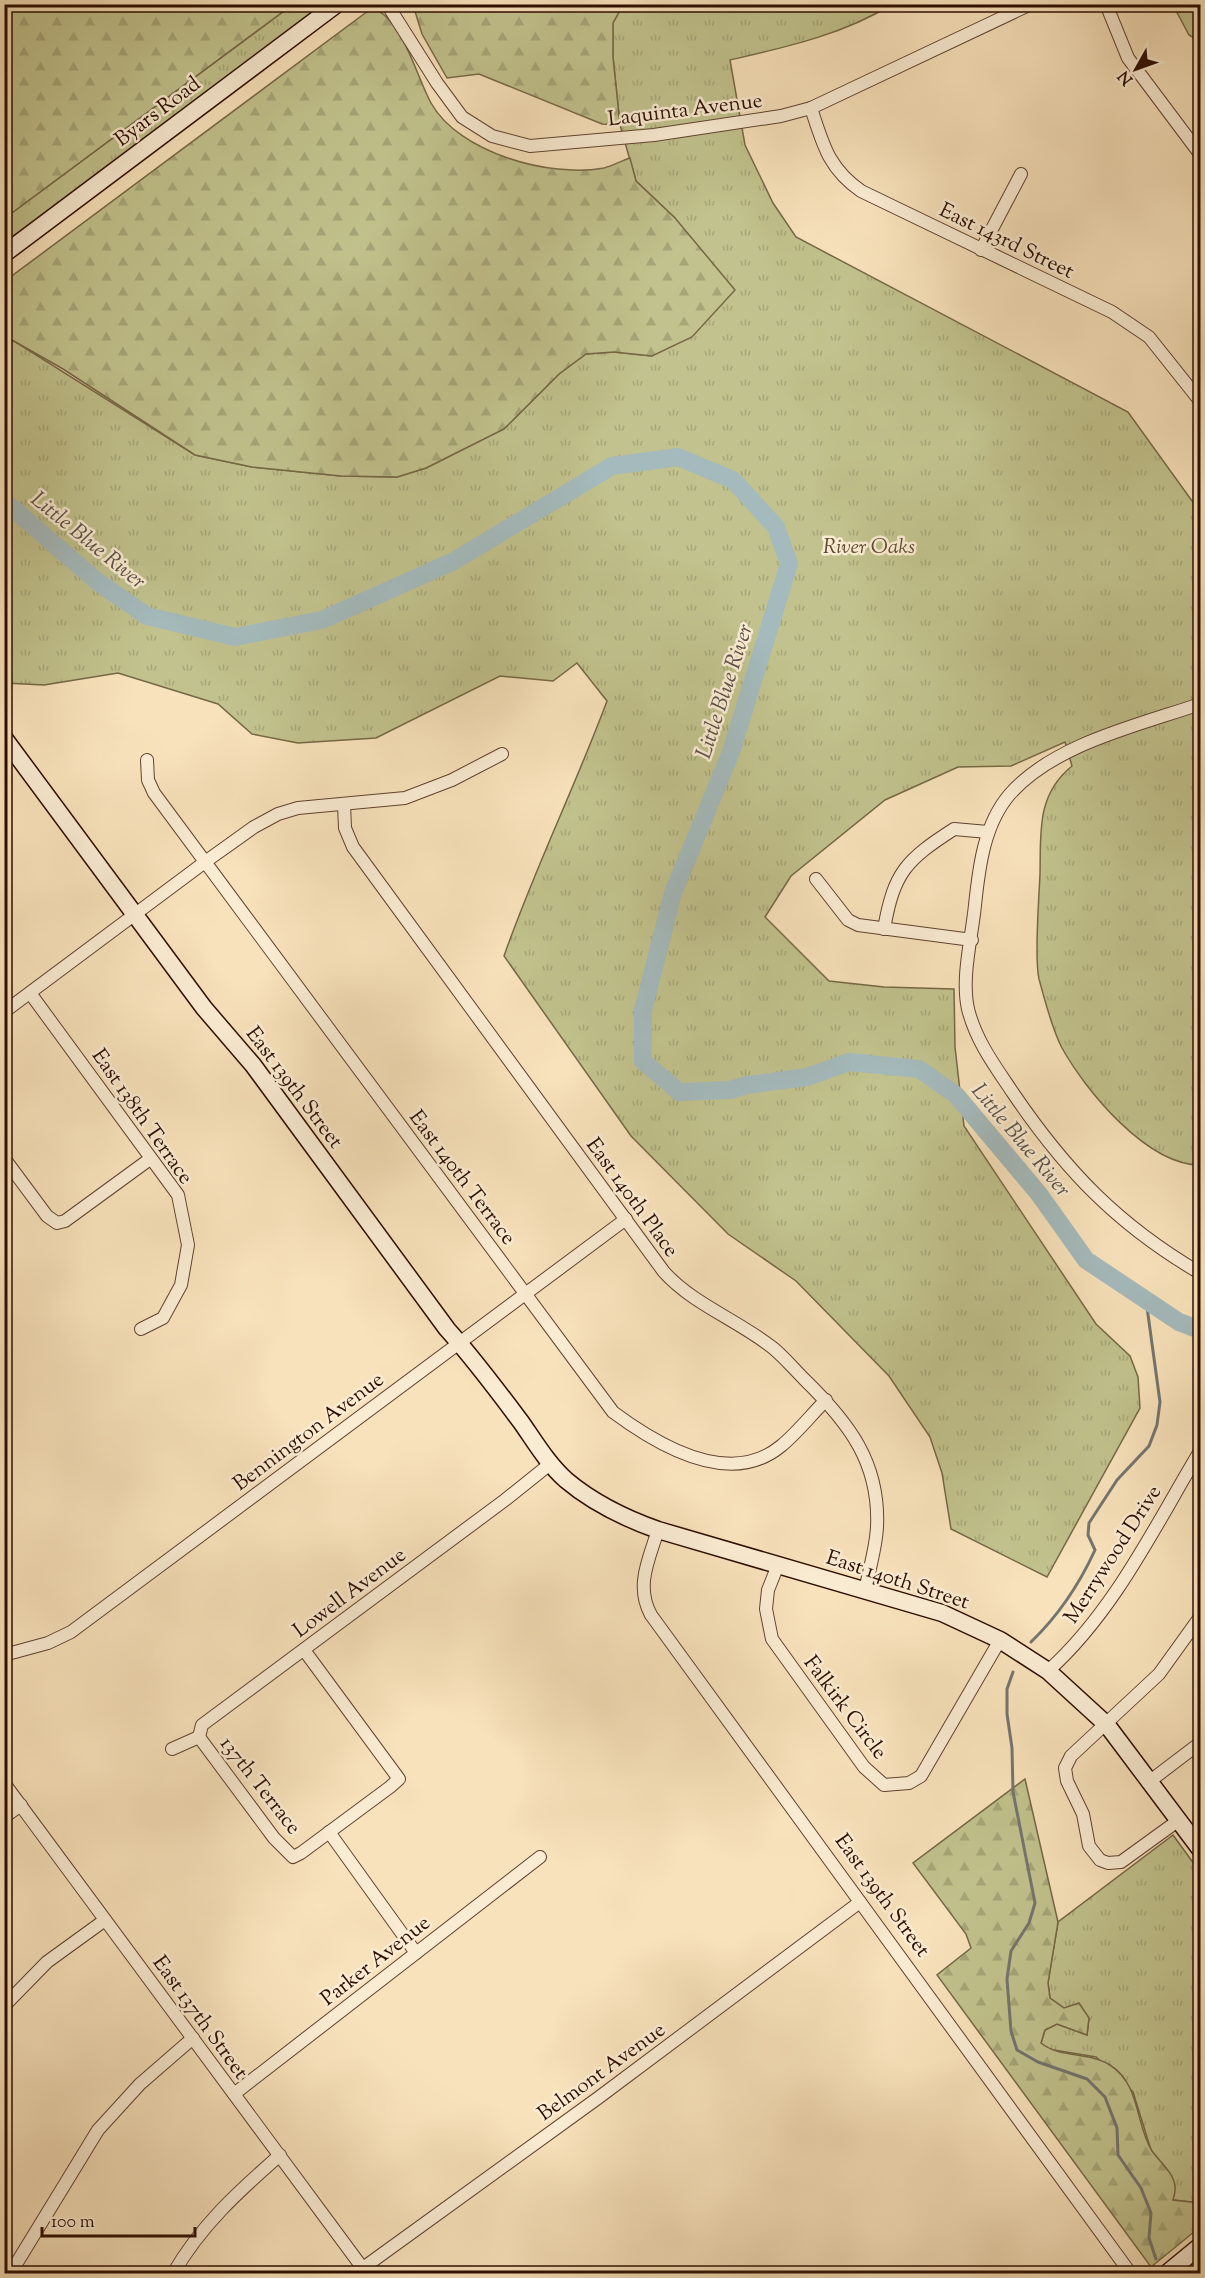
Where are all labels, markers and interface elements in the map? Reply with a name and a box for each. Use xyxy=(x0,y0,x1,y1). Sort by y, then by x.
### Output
north arrow xyxy=(1106,39,1166,99)
text: N xyxy=(1113,65,1139,89)
street label: Byars Road xyxy=(109,70,208,155)
street label: Laquinta Avenue xyxy=(606,87,764,135)
street label: East 143rd Street xyxy=(934,196,1079,287)
water label: Little Blue River xyxy=(23,485,152,598)
park label: River Oaks xyxy=(823,533,915,563)
water label: Little Blue River xyxy=(689,620,763,764)
street label: East 139th Street xyxy=(237,1021,349,1156)
street label: East 138th Terrace xyxy=(83,1043,199,1191)
water label: Little Blue River xyxy=(962,1077,1077,1205)
street label: East 140th Terrace xyxy=(401,1105,522,1252)
street label: East 140th Place xyxy=(578,1132,685,1264)
street label: Bennington Avenue xyxy=(228,1366,391,1499)
street label: Merrywood Drive xyxy=(1058,1480,1170,1630)
street label: Lowell Avenue xyxy=(287,1541,413,1646)
street label: East 140th Street xyxy=(822,1544,973,1618)
street label: Falkirk Circle xyxy=(795,1650,893,1766)
street label: 137th Terrace xyxy=(212,1731,307,1842)
street label: East 139th Street xyxy=(826,1828,936,1964)
street label: Parker Avenue xyxy=(315,1909,437,2014)
street label: East 137th Street xyxy=(144,1950,255,2086)
street label: Belmont Avenue xyxy=(532,2016,672,2129)
scale bar xyxy=(42,2200,195,2238)
text: 100 m xyxy=(51,2210,95,2236)

